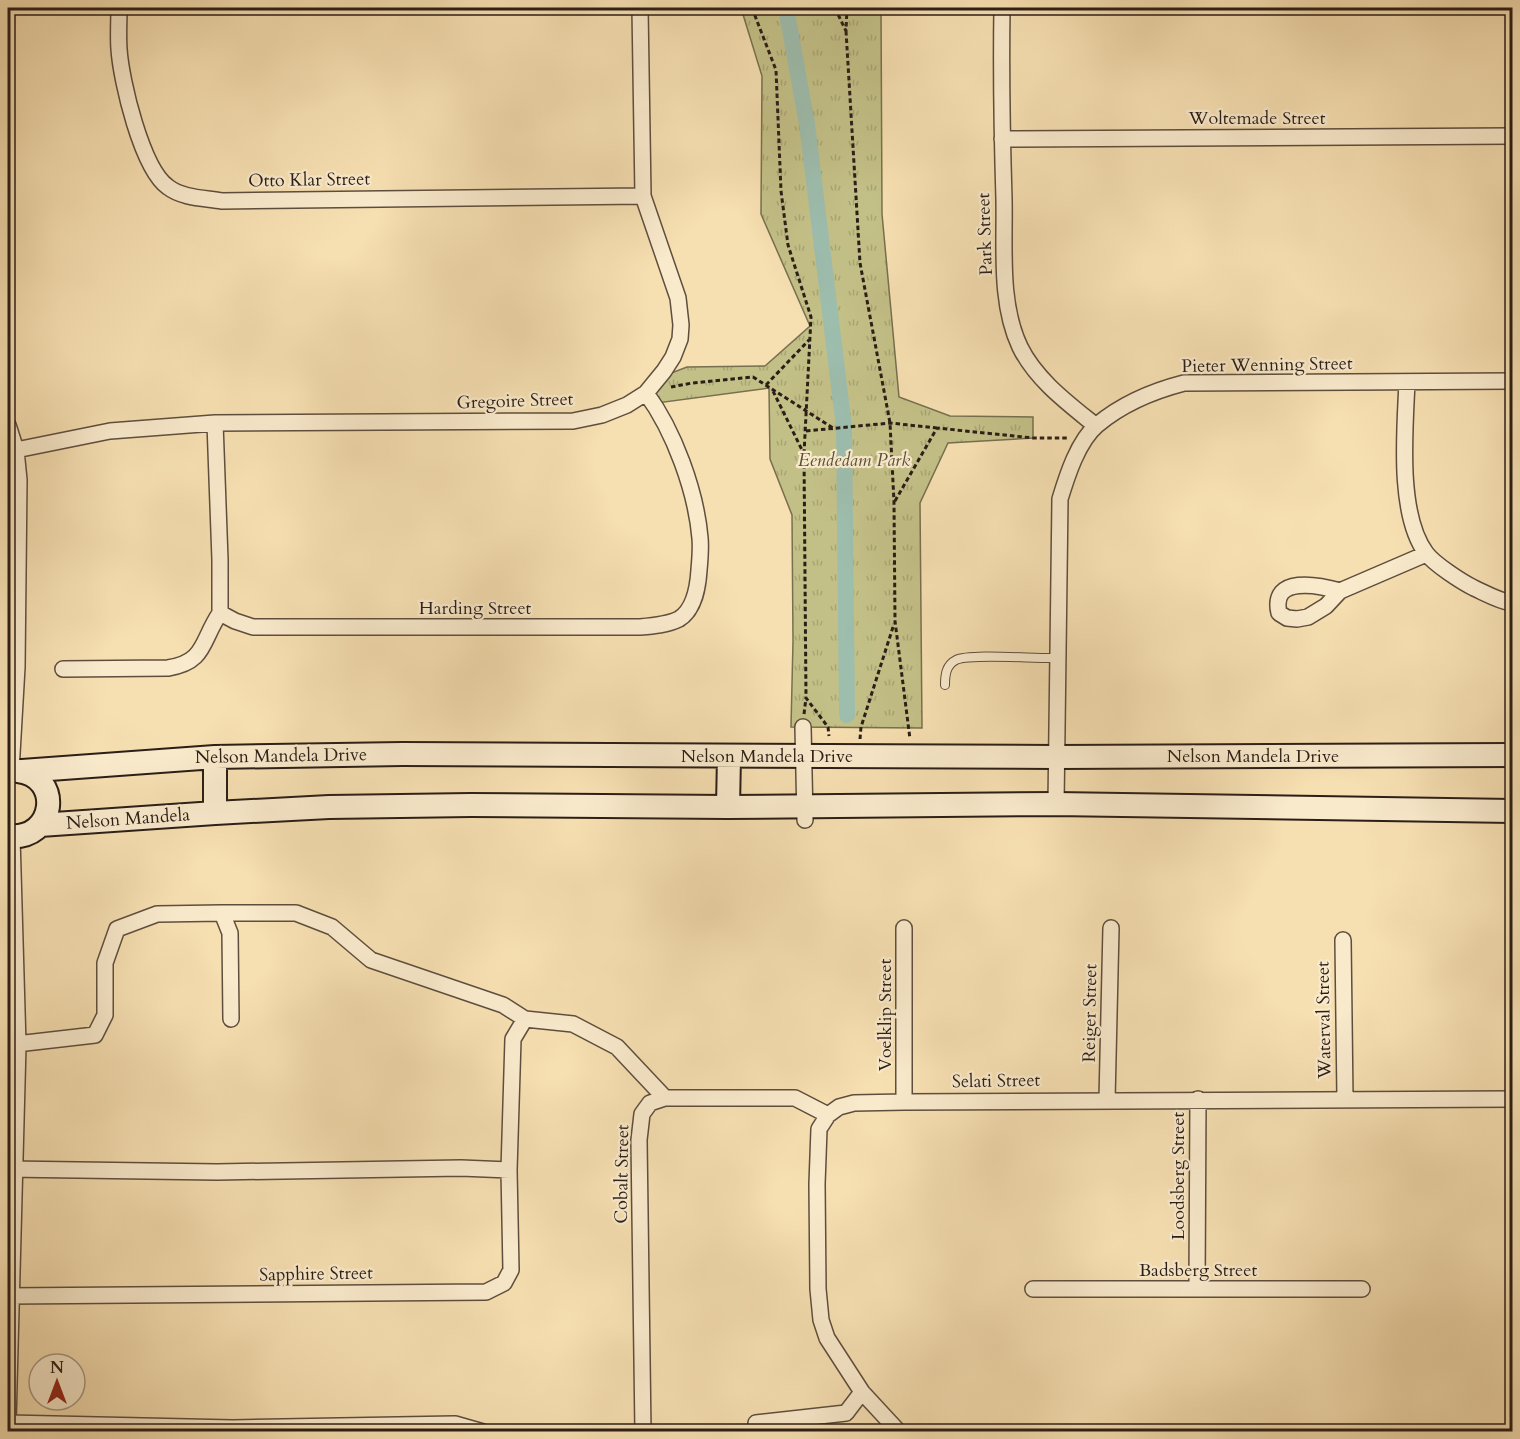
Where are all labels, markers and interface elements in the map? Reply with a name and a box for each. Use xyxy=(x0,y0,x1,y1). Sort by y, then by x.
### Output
street label: Woltemade Street xyxy=(1188,106,1326,131)
street label: Otto Klar Street xyxy=(248,166,370,194)
street label: Park Street xyxy=(971,192,999,276)
street label: Pieter Wenning Street xyxy=(1181,351,1353,379)
street label: Gregoire Street xyxy=(456,386,574,416)
park label: Eendedam Park xyxy=(798,448,910,473)
street label: Harding Street xyxy=(419,596,532,621)
street label: Nelson Mandela Drive xyxy=(195,742,367,770)
street label: Nelson Mandela Drive xyxy=(681,744,853,769)
street label: Nelson Mandela Drive xyxy=(1167,744,1339,769)
street label: Nelson Mandela xyxy=(65,802,191,836)
street label: Voelklip Street xyxy=(873,958,898,1071)
street label: Waterval Street xyxy=(1310,961,1338,1080)
street label: Reiger Street xyxy=(1077,963,1103,1063)
street label: Selati Street xyxy=(952,1068,1041,1094)
street label: Loodsberg Street xyxy=(1166,1111,1191,1240)
street label: Cobalt Street xyxy=(609,1124,635,1224)
street label: Badsberg Street xyxy=(1139,1258,1257,1283)
street label: Sapphire Street xyxy=(259,1261,373,1287)
north arrow xyxy=(27,1352,87,1412)
text: N xyxy=(50,1357,64,1379)

